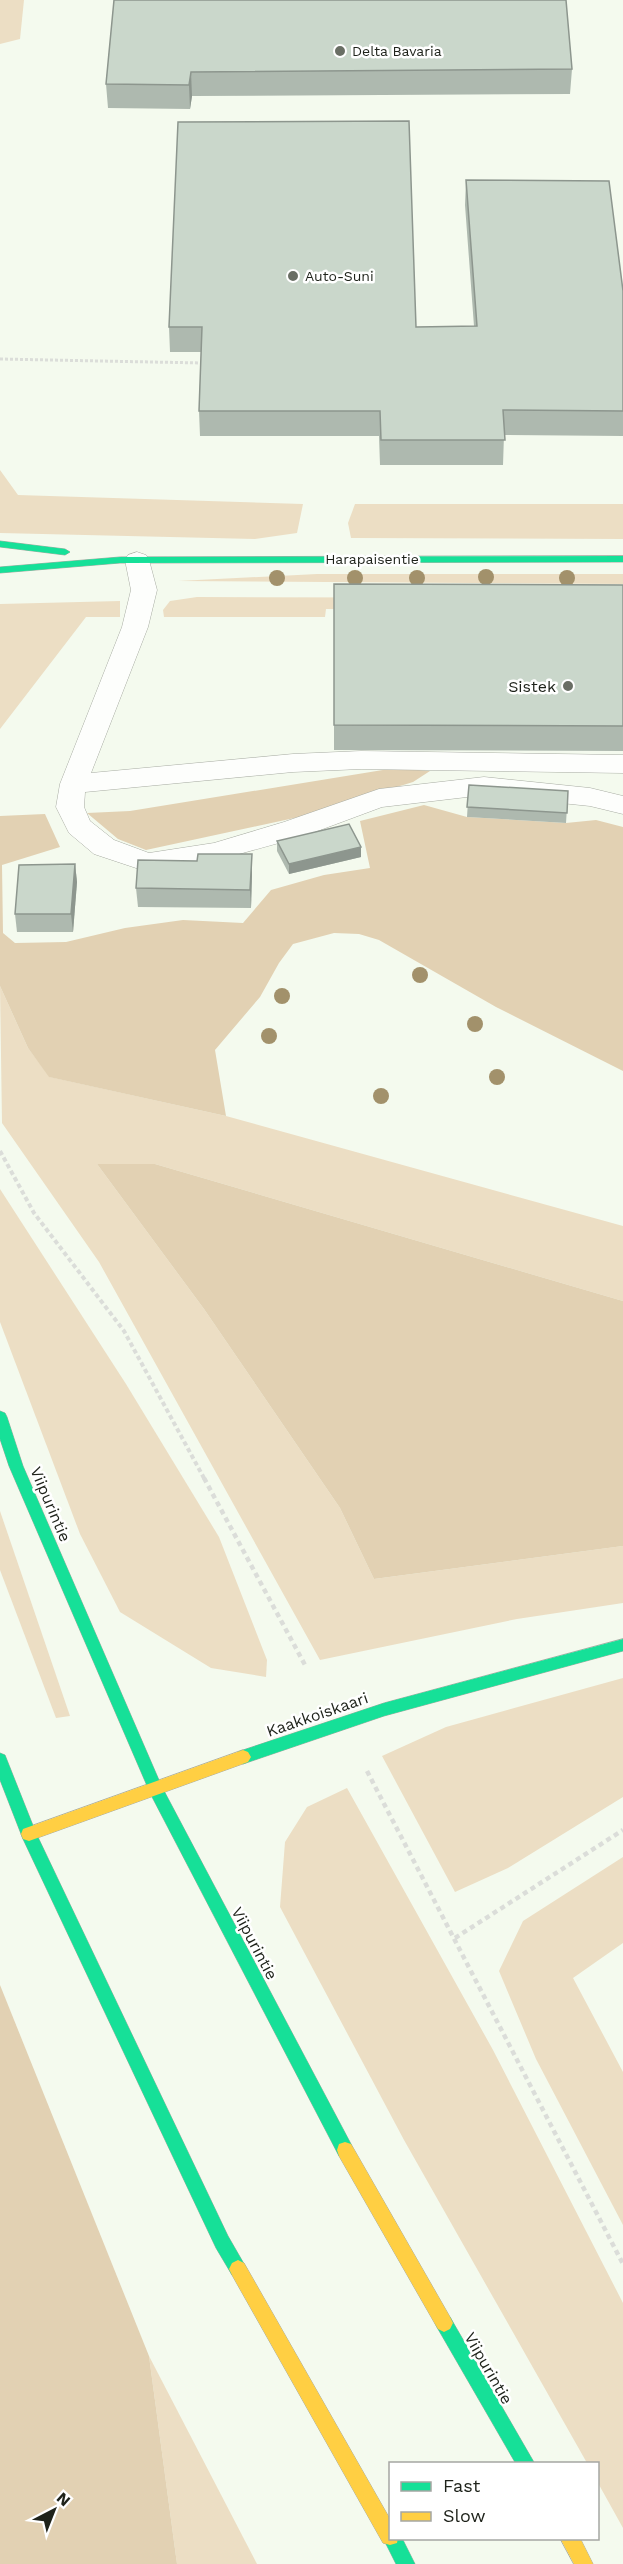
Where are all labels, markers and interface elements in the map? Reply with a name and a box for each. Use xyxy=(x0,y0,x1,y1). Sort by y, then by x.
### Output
place label: Delta Bavaria xyxy=(352,43,442,59)
marker: Delta Bavaria xyxy=(333,44,347,58)
place label: Auto-Suni xyxy=(305,268,374,284)
marker: Auto-Suni xyxy=(286,269,300,283)
street label: Harapaisentie xyxy=(325,551,419,567)
place label: Sistek xyxy=(508,677,556,696)
marker: Sistek xyxy=(561,679,575,693)
street label: Viipurintie xyxy=(26,1464,75,1545)
street label: Kaakkoiskaari xyxy=(264,1688,371,1741)
street label: Viipurintie xyxy=(227,1904,282,1983)
street label: Viipurintie xyxy=(460,2329,517,2407)
legend xyxy=(389,2462,599,2540)
text: Fast xyxy=(443,2475,481,2496)
north arrow xyxy=(24,2480,84,2540)
text: N xyxy=(53,2488,74,2510)
text: Slow xyxy=(443,2505,486,2526)

